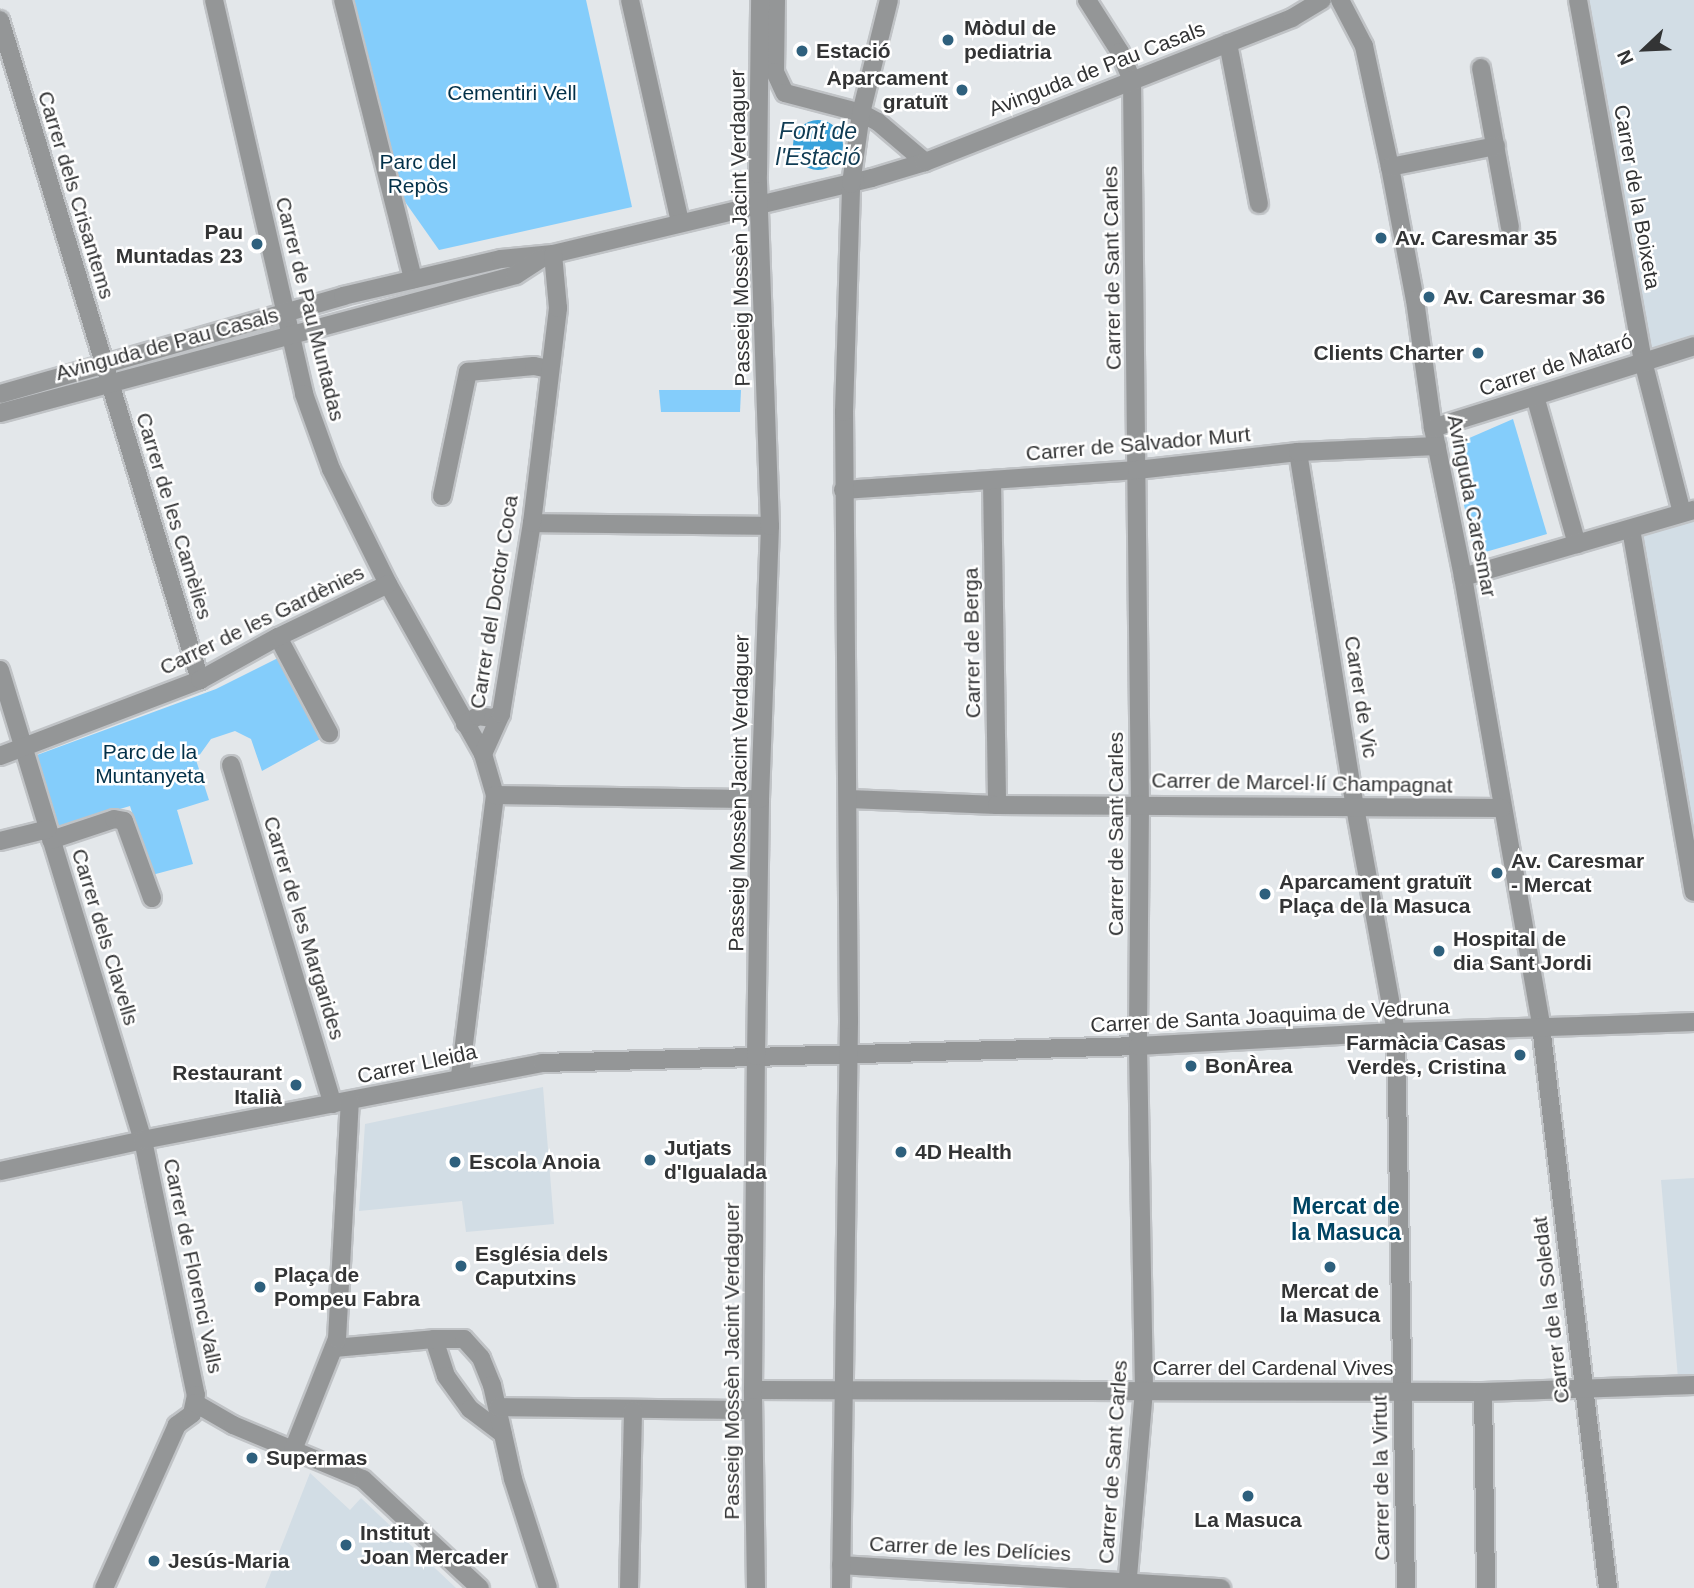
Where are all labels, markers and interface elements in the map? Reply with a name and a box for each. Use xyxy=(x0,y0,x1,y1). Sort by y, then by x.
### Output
north arrow xyxy=(1610,14,1680,84)
place label: Mòdul de pediatria xyxy=(964,15,1056,65)
street label: Avinguda de Pau Casals xyxy=(985,16,1209,122)
marker: Mòdul de pediatria xyxy=(938,30,958,50)
place label: Estació xyxy=(816,38,891,64)
marker: Estació xyxy=(794,43,810,59)
text: N xyxy=(1613,47,1638,68)
place label: Aparcament gratuït xyxy=(827,65,948,115)
street label: Passeig Mossèn Jacint Verdaguer xyxy=(725,69,755,387)
park label: Cementiri Vell xyxy=(447,80,577,106)
marker: Aparcament gratuït xyxy=(954,82,970,98)
street label: Carrer dels Crisantems xyxy=(32,88,120,302)
street label: Carrer de la Boixeta xyxy=(1608,103,1666,291)
water label: Font de l'Estació xyxy=(776,117,860,171)
park label: Parc del Repòs xyxy=(379,149,457,199)
street label: Carrer de Sant Carles xyxy=(1098,166,1126,370)
street label: Carrer de Pau Muntadas xyxy=(270,194,350,424)
place label: Pau Muntadas 23 xyxy=(116,219,243,269)
place label: Av. Caresmar 35 xyxy=(1395,225,1557,251)
marker: Av. Caresmar 35 xyxy=(1373,230,1389,246)
marker: Pau Muntadas 23 xyxy=(249,236,265,252)
place label: Av. Caresmar 36 xyxy=(1443,284,1605,310)
marker: Av. Caresmar 36 xyxy=(1421,289,1437,305)
street label: Avinguda de Pau Casals xyxy=(53,302,281,386)
street label: Carrer de Mataró xyxy=(1476,328,1636,402)
place label: Clients Charter xyxy=(1313,340,1464,366)
marker: Clients Charter xyxy=(1470,345,1486,361)
street label: Carrer de les Camèlies xyxy=(131,410,217,622)
street label: Avinguda Caresmar xyxy=(1442,413,1502,599)
street label: Carrer de Salvador Murt xyxy=(1025,422,1251,466)
street label: Carrer del Doctor Coca xyxy=(465,493,523,711)
street label: Carrer de les Gardènies xyxy=(156,560,368,680)
street label: Carrer de Berga xyxy=(958,568,986,718)
street label: Passeig Mossèn Jacint Verdaguer xyxy=(724,634,754,952)
street label: Carrer de Vic xyxy=(1339,634,1383,760)
street label: Carrer de Sant Carles xyxy=(1103,732,1129,936)
park label: Parc de la Muntanyeta xyxy=(95,739,205,789)
street label: Carrer de Marcel·lí Champagnat xyxy=(1151,768,1453,798)
street label: Carrer de les Margarides xyxy=(258,813,350,1043)
street label: Carrer dels Clavells xyxy=(66,846,144,1028)
place label: Av. Caresmar - Mercat xyxy=(1511,848,1644,898)
marker: Av. Caresmar - Mercat xyxy=(1489,865,1505,881)
place label: Aparcament gratuït Plaça de la Masuca xyxy=(1279,869,1472,919)
marker: Aparcament gratuït Plaça de la Masuca xyxy=(1257,886,1273,902)
place label: Hospital de dia Sant Jordi xyxy=(1453,926,1592,976)
marker: Hospital de dia Sant Jordi xyxy=(1431,943,1447,959)
street label: Carrer de Santa Joaquima de Vedruna xyxy=(1090,994,1450,1038)
place label: Farmàcia Casas Verdes, Cristina xyxy=(1346,1030,1506,1080)
street label: Carrer Lleida xyxy=(355,1039,479,1089)
marker: Farmàcia Casas Verdes, Cristina xyxy=(1512,1047,1528,1063)
place label: BonÀrea xyxy=(1205,1053,1293,1079)
marker: BonÀrea xyxy=(1183,1058,1199,1074)
place label: Restaurant Italià xyxy=(172,1060,282,1110)
marker: Restaurant Italià xyxy=(288,1077,304,1093)
place label: Jutjats d'Igualada xyxy=(664,1135,767,1185)
place label: 4D Health xyxy=(915,1139,1012,1165)
marker: 4D Health xyxy=(893,1144,909,1160)
place label: Escola Anoia xyxy=(469,1149,601,1175)
marker: Jutjats d'Igualada xyxy=(642,1152,658,1168)
marker: Escola Anoia xyxy=(447,1154,463,1170)
street label: Carrer de Florenci Valls xyxy=(158,1156,228,1376)
district label: Mercat de la Masuca xyxy=(1291,1192,1401,1246)
street label: Passeig Mossèn Jacint Verdaguer xyxy=(719,1202,745,1520)
street label: Carrer de la Soledat xyxy=(1527,1215,1575,1405)
place label: Església dels Caputxins xyxy=(475,1241,608,1291)
marker: Església dels Caputxins xyxy=(453,1258,469,1274)
marker: Mercat de la Masuca xyxy=(1322,1259,1338,1275)
place label: Plaça de Pompeu Fabra xyxy=(274,1262,420,1312)
place label: Mercat de la Masuca xyxy=(1280,1278,1380,1328)
marker: Plaça de Pompeu Fabra xyxy=(252,1279,268,1295)
street label: Carrer del Cardenal Vives xyxy=(1152,1355,1394,1381)
street label: Carrer de Sant Carles xyxy=(1093,1359,1133,1565)
street label: Carrer de la Virtut xyxy=(1367,1395,1395,1561)
place label: Supermas xyxy=(266,1445,368,1471)
marker: Supermas xyxy=(244,1450,260,1466)
marker: La Masuca xyxy=(1240,1488,1256,1504)
place label: La Masuca xyxy=(1194,1507,1302,1533)
place label: Institut Joan Mercader xyxy=(360,1520,508,1570)
street label: Carrer de les Delícies xyxy=(869,1531,1071,1567)
marker: Institut Joan Mercader xyxy=(338,1537,354,1553)
place label: Jesús-Maria xyxy=(168,1548,289,1574)
marker: Jesús-Maria xyxy=(146,1553,162,1569)

